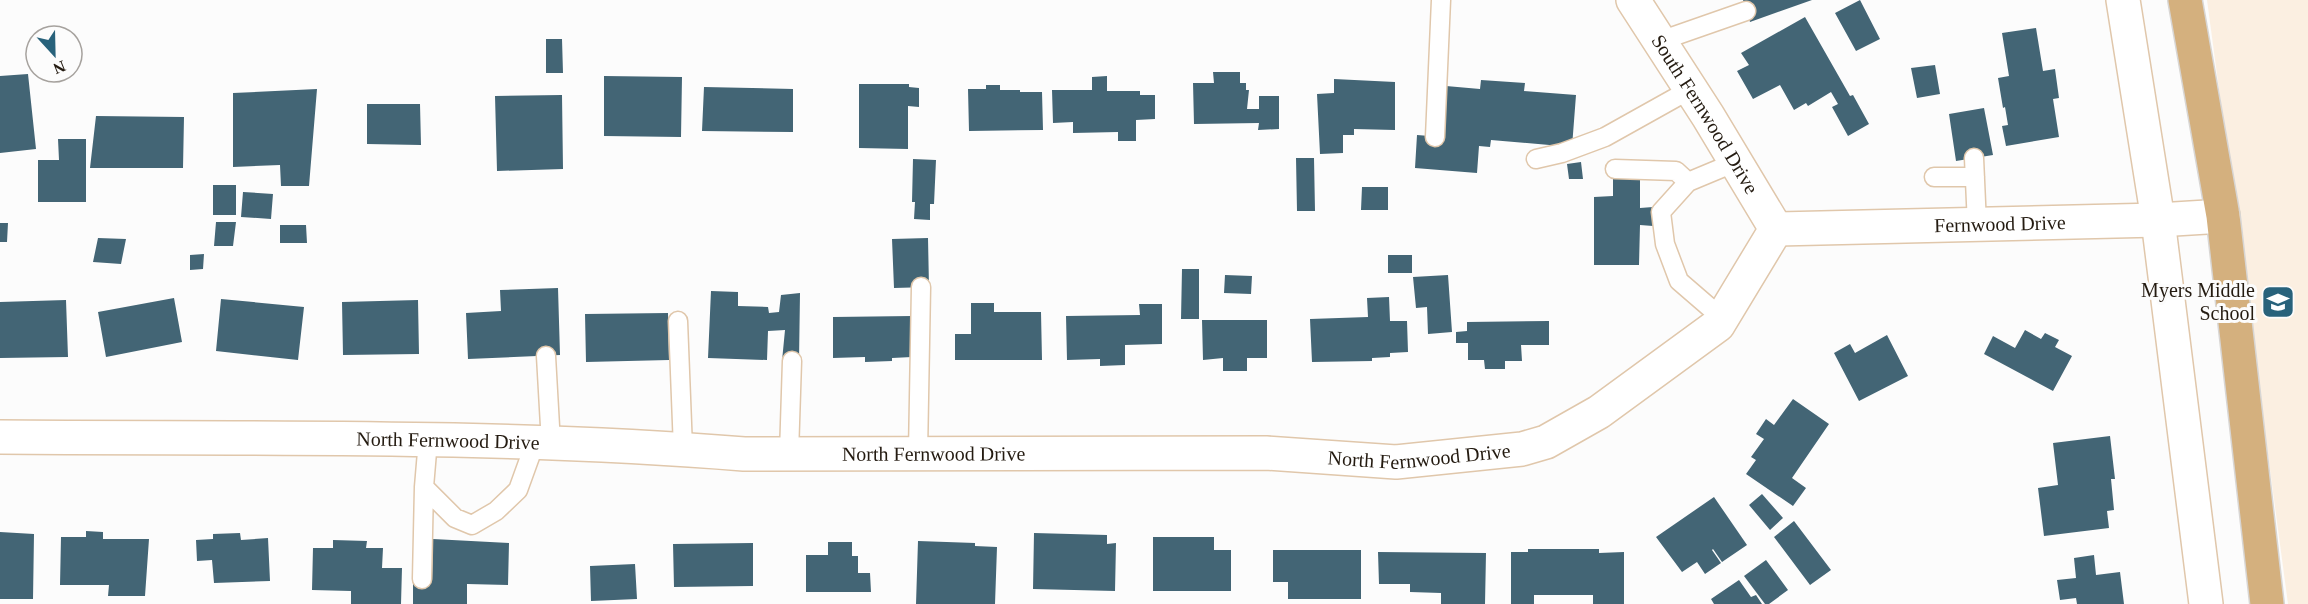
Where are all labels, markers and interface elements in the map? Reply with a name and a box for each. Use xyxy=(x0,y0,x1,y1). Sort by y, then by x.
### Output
north arrow xyxy=(24,24,84,84)
street label: South Fernwood Drive xyxy=(1647,30,1763,198)
text: N xyxy=(50,57,68,78)
street label: Fernwood Drive xyxy=(1934,211,2066,236)
place label: Myers Middle School xyxy=(2141,279,2255,324)
school or university icon: Myers Middle School xyxy=(2260,284,2296,320)
street label: North Fernwood Drive xyxy=(356,428,540,453)
street label: North Fernwood Drive xyxy=(1327,439,1512,473)
street label: North Fernwood Drive xyxy=(842,442,1025,465)

